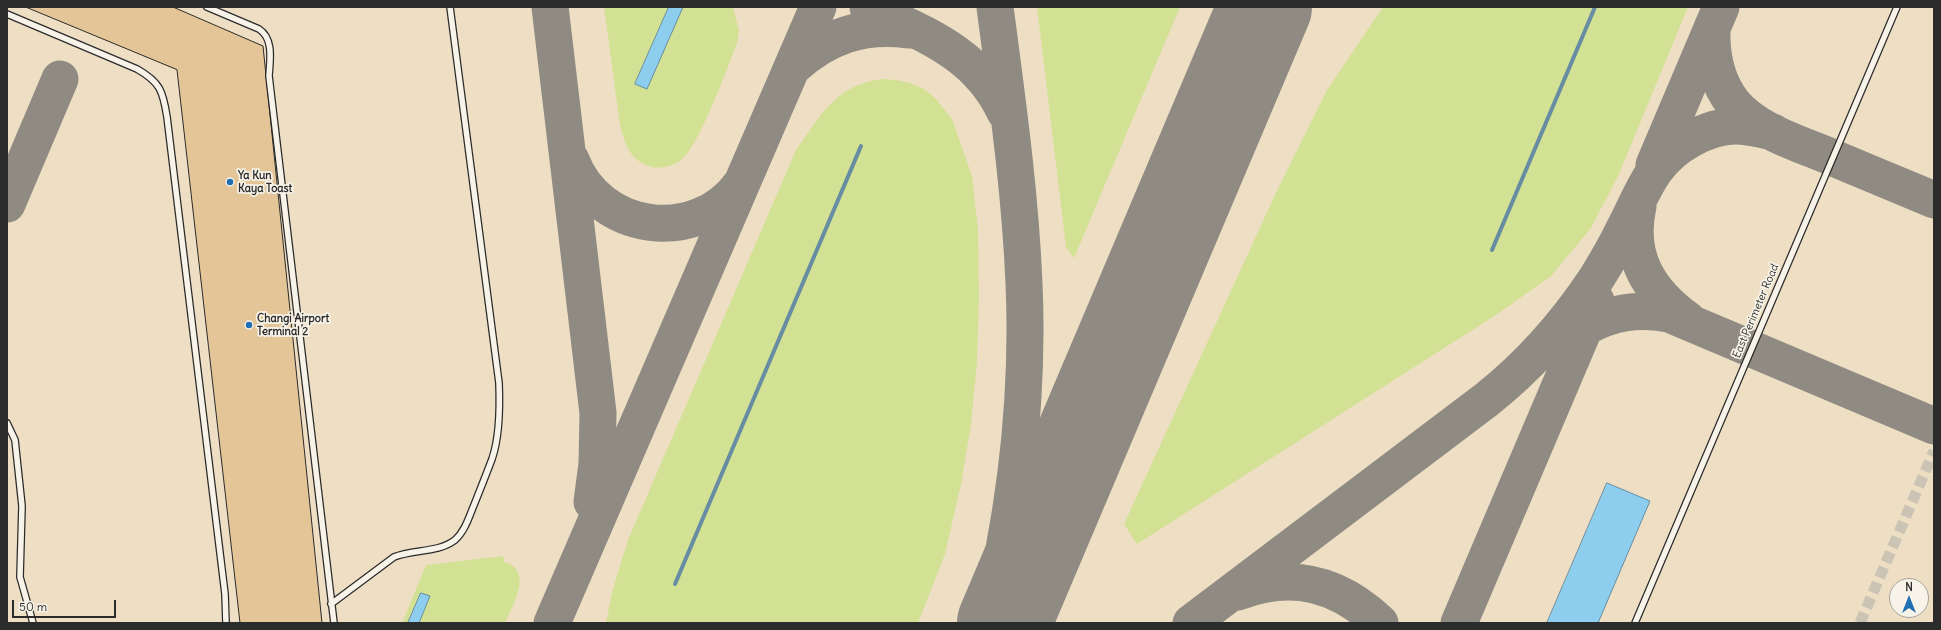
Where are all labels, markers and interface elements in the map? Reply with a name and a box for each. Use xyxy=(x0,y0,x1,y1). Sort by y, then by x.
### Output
place label: Ya Kun Kaya Toast xyxy=(238,169,292,195)
marker: Ya Kun Kaya Toast xyxy=(225,177,235,187)
street label: East Perimeter Road xyxy=(1730,262,1782,360)
place label: Changi Airport Terminal 2 xyxy=(257,312,329,338)
marker: Changi Airport Terminal 2 xyxy=(244,320,254,330)
north arrow xyxy=(1889,578,1929,618)
text: N xyxy=(1905,580,1913,594)
scale bar xyxy=(14,592,118,618)
text: 50 m xyxy=(19,599,47,614)

